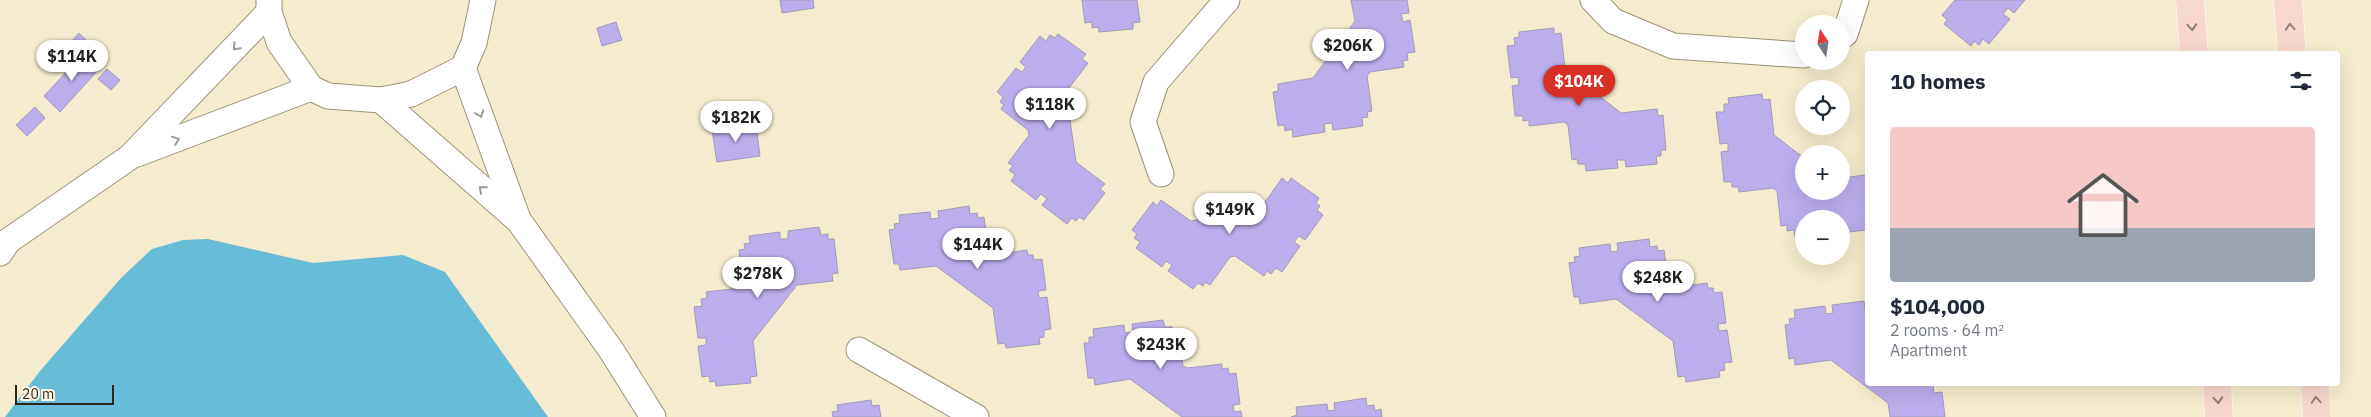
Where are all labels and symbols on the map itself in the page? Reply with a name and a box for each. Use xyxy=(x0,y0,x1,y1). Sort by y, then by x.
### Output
north arrow xyxy=(1795,15,1850,70)
one-way arrow xyxy=(2186,23,2197,31)
one-way arrow xyxy=(2285,23,2296,31)
pin: $206K xyxy=(1313,28,1383,71)
pin: $114K xyxy=(37,39,107,82)
one-way arrow xyxy=(233,42,242,51)
pin: $104K xyxy=(1544,64,1614,107)
pin: $118K xyxy=(1015,88,1085,130)
pin: $182K xyxy=(701,100,771,143)
one-way arrow xyxy=(474,109,484,117)
one-way arrow xyxy=(171,135,179,145)
one-way arrow xyxy=(479,186,488,195)
pin: $149K xyxy=(1195,192,1265,235)
pin: $144K xyxy=(943,228,1013,270)
pin: $278K xyxy=(723,256,793,299)
pin: $248K xyxy=(1623,260,1693,303)
pin: $243K xyxy=(1126,328,1196,370)
scale bar xyxy=(15,382,114,405)
one-way arrow xyxy=(2310,396,2321,404)
one-way arrow xyxy=(2212,397,2223,405)

